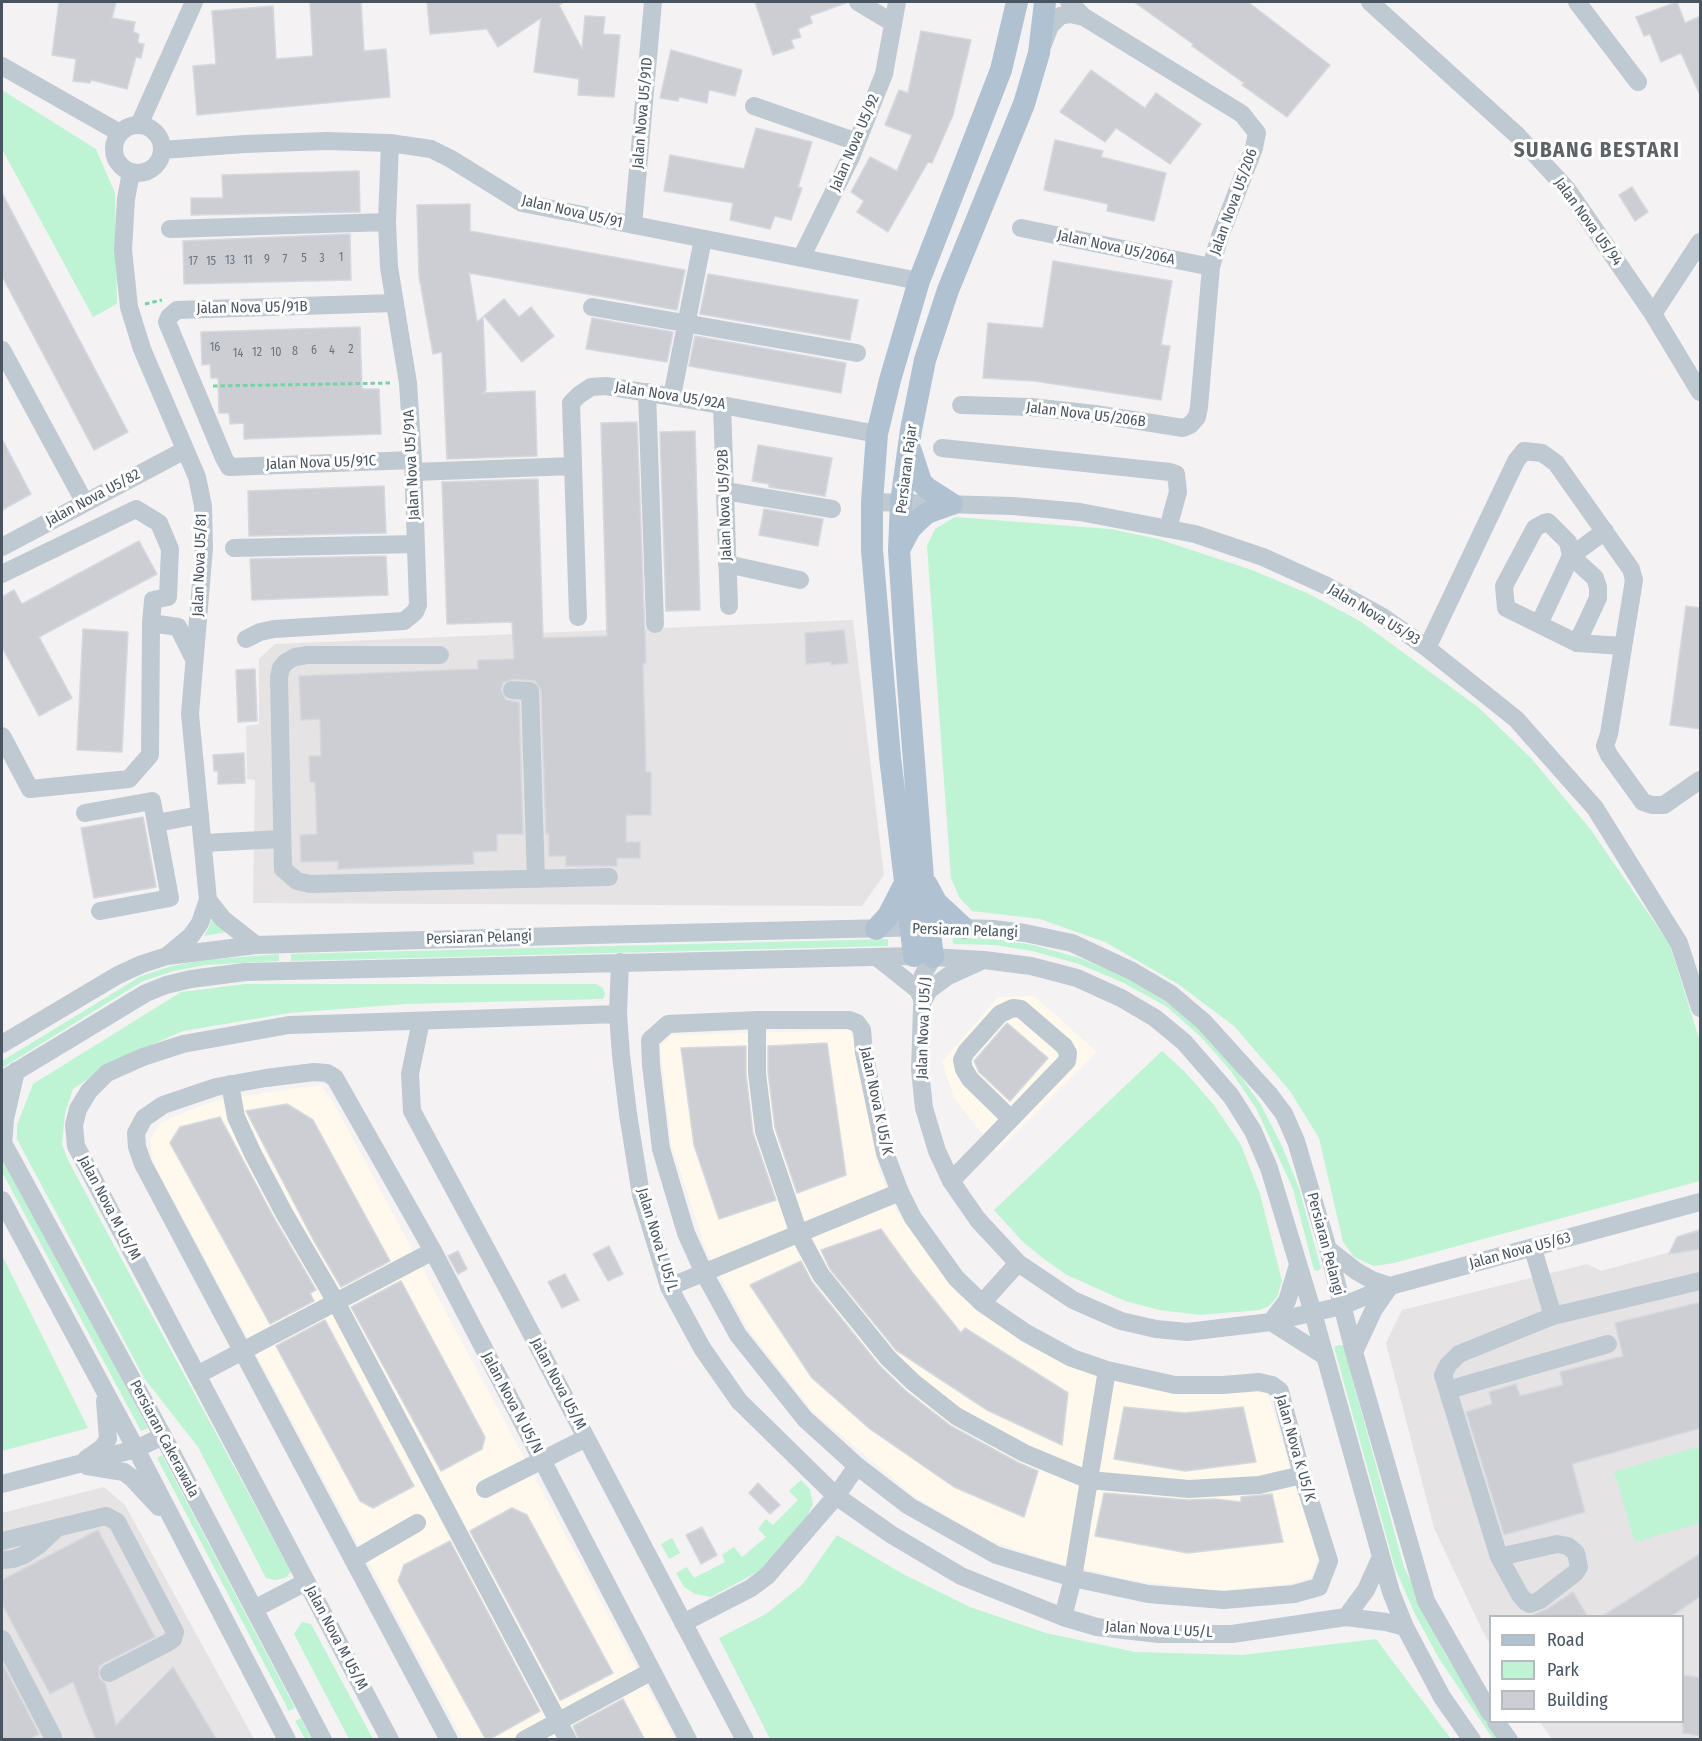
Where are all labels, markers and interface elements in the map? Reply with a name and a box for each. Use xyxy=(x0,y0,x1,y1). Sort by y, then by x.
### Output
street label: Jalan Nova U5/91D xyxy=(629,57,657,169)
street label: Jalan Nova U5/92 xyxy=(826,92,884,194)
district label: SUBANG BESTARI xyxy=(1514,138,1680,164)
street label: Jalan Nova U5/206 xyxy=(1206,146,1262,258)
street label: Jalan Nova U5/94 xyxy=(1550,174,1626,270)
street label: Jalan Nova U5/91 xyxy=(520,192,624,232)
street label: Jalan Nova U5/206A xyxy=(1056,227,1176,269)
house number: 1 xyxy=(339,251,343,265)
house number: 5 xyxy=(301,252,307,266)
house number: 3 xyxy=(319,252,325,266)
house number: 9 xyxy=(264,253,270,267)
house number: 7 xyxy=(283,253,287,267)
house number: 13 xyxy=(225,254,235,268)
house number: 11 xyxy=(243,254,253,268)
house number: 17 xyxy=(188,255,198,269)
house number: 15 xyxy=(206,255,216,269)
street label: Jalan Nova U5/91B xyxy=(196,298,308,318)
house number: 16 xyxy=(210,341,220,355)
house number: 2 xyxy=(348,343,354,357)
house number: 6 xyxy=(311,344,317,358)
house number: 4 xyxy=(329,344,335,358)
house number: 8 xyxy=(292,345,298,359)
house number: 12 xyxy=(252,346,262,360)
house number: 10 xyxy=(271,346,281,360)
house number: 14 xyxy=(233,347,243,361)
street label: Jalan Nova U5/92A xyxy=(613,378,727,414)
street label: Jalan Nova U5/206B xyxy=(1025,399,1147,431)
street label: Jalan Nova U5/91A xyxy=(400,409,424,521)
street label: Persiaran Fajar xyxy=(893,423,921,515)
street label: Jalan Nova U5/92B xyxy=(714,449,736,561)
street label: Jalan Nova U5/91C xyxy=(265,452,377,474)
street label: Jalan Nova U5/82 xyxy=(43,466,143,530)
street label: Jalan Nova U5/81 xyxy=(189,513,211,617)
street label: Jalan Nova U5/93 xyxy=(1325,581,1423,649)
street label: Persiaran Pelangi xyxy=(912,920,1018,942)
street label: Persiaran Pelangi xyxy=(426,927,532,949)
street label: Jalan Nova J U5/J xyxy=(913,977,935,1079)
street label: Jalan Nova K U5/K xyxy=(856,1045,896,1157)
street label: Jalan Nova M U5/M xyxy=(74,1153,144,1263)
street label: Jalan Nova L U5/L xyxy=(633,1186,681,1294)
street label: Persiaran Pelangi xyxy=(1303,1191,1347,1297)
street label: Jalan Nova U5/63 xyxy=(1467,1229,1573,1273)
street label: Jalan Nova U5/M xyxy=(526,1335,590,1433)
street label: Jalan Nova N U5/N xyxy=(478,1349,546,1457)
street label: Persiaran Cakerawala xyxy=(126,1377,202,1501)
street label: Jalan Nova K U5/K xyxy=(1271,1393,1319,1503)
street label: Jalan Nova M U5/M xyxy=(301,1583,371,1693)
legend xyxy=(1489,1615,1684,1723)
street label: Jalan Nova L U5/L xyxy=(1105,1618,1213,1642)
text: Road xyxy=(1547,1629,1584,1651)
text: Park xyxy=(1547,1659,1579,1681)
text: Building xyxy=(1547,1689,1608,1711)

